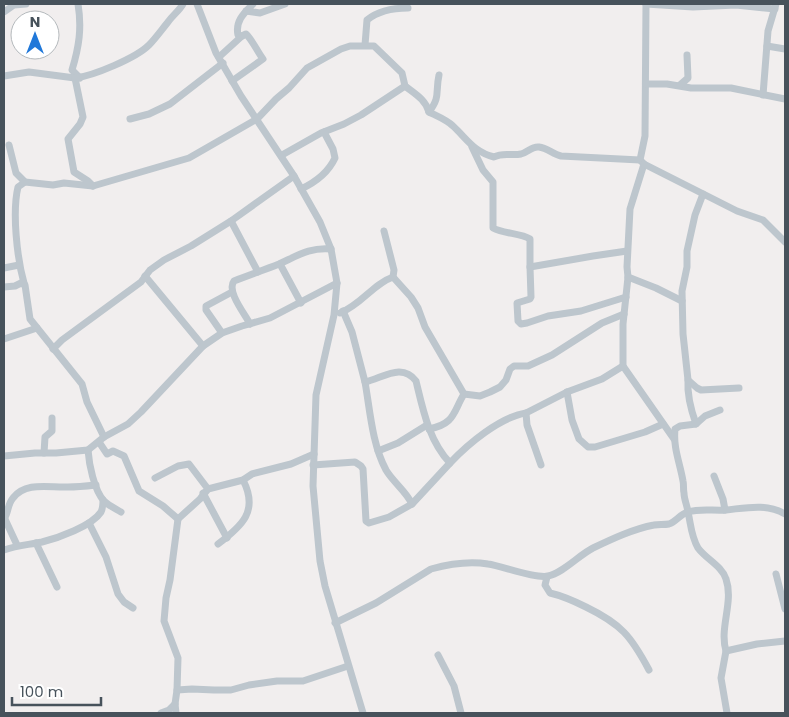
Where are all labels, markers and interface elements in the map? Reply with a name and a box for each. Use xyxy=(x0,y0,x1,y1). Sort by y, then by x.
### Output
north arrow xyxy=(10,10,60,60)
text: N xyxy=(30,12,40,32)
scale bar xyxy=(12,674,101,706)
text: 100 m xyxy=(20,681,63,702)

